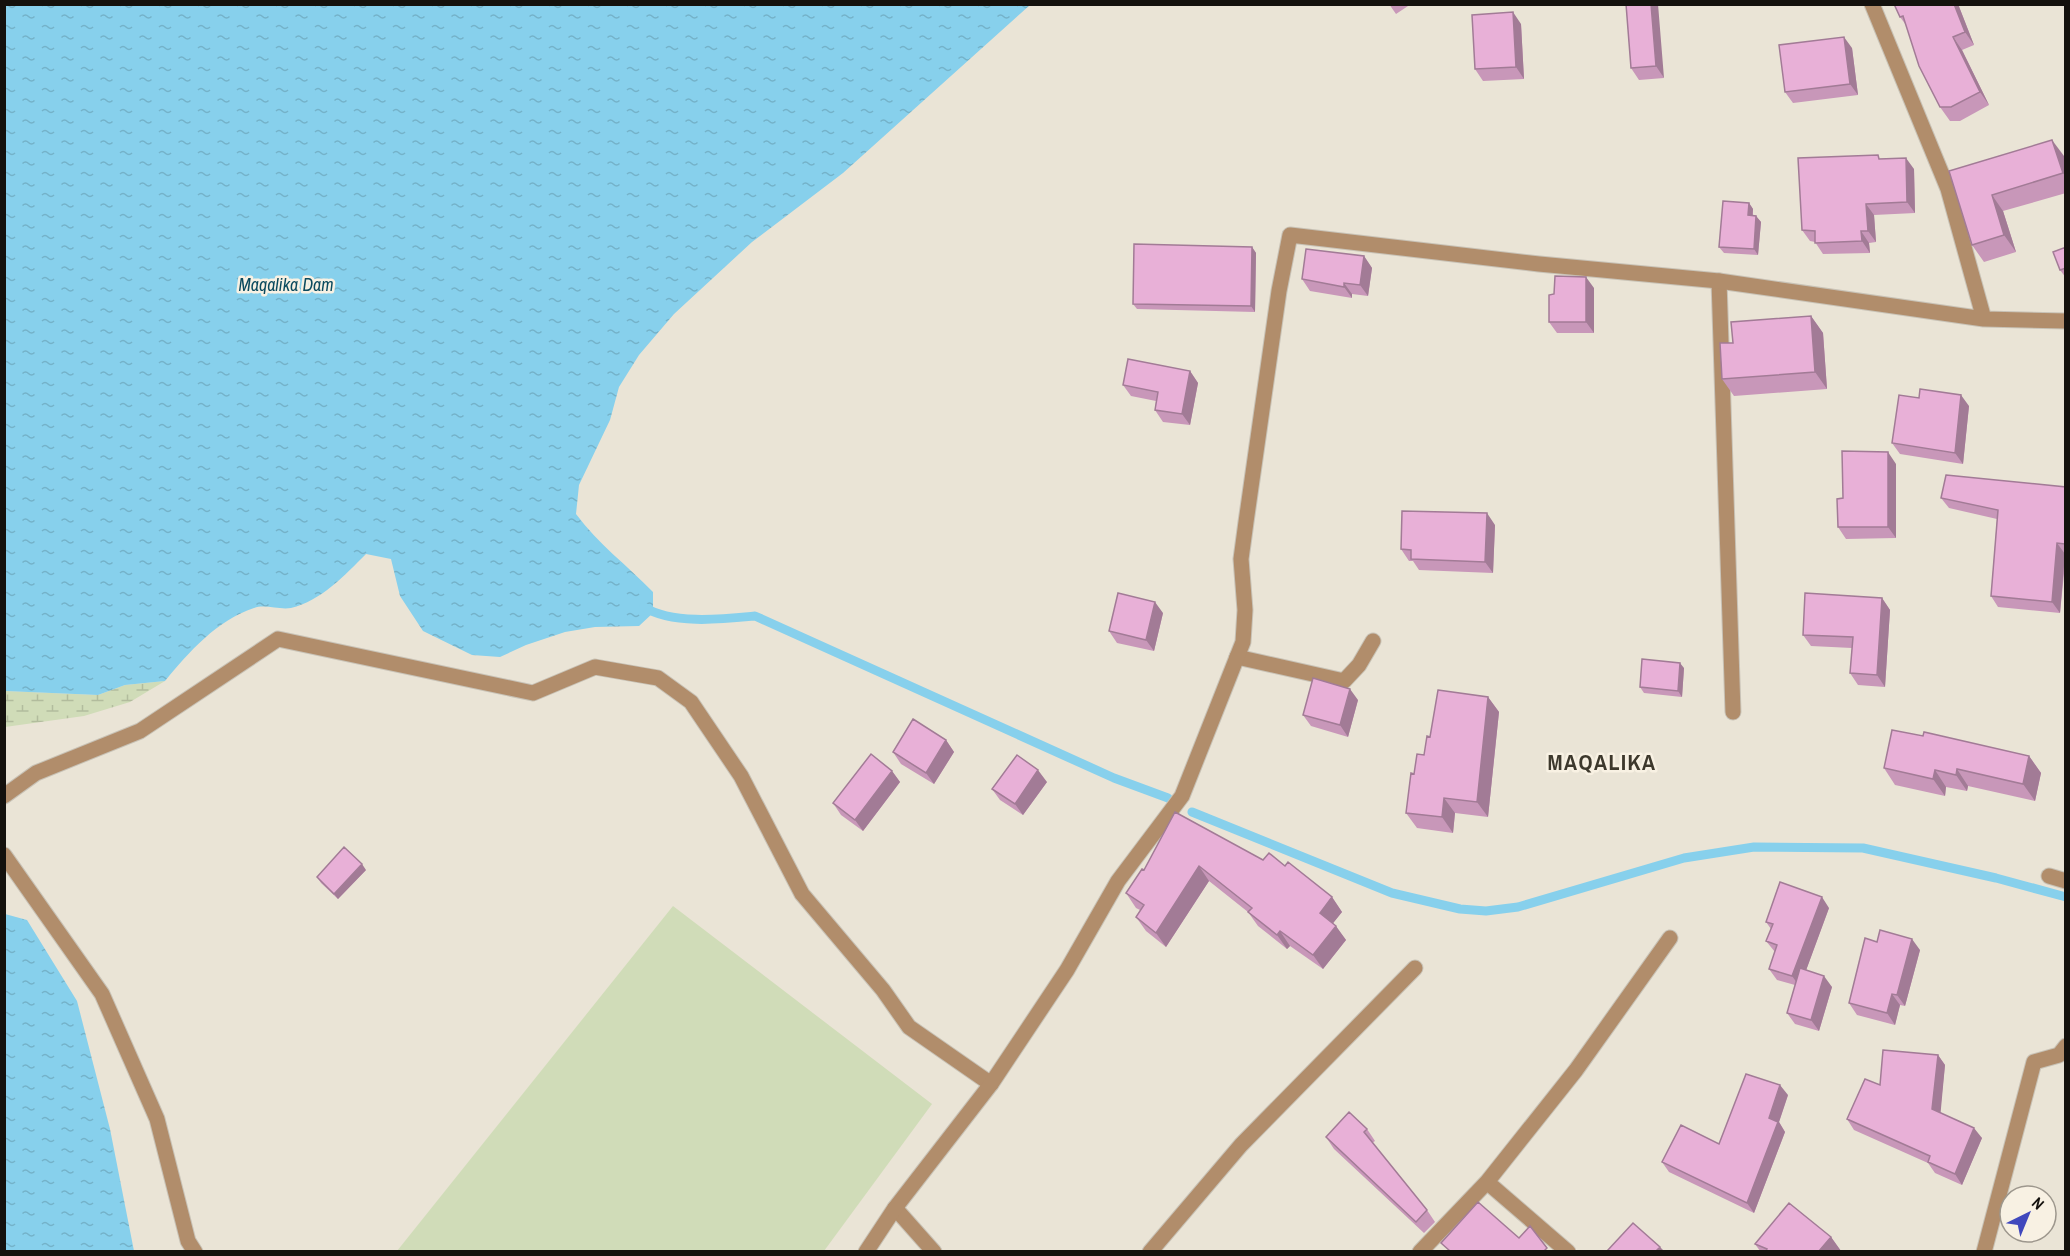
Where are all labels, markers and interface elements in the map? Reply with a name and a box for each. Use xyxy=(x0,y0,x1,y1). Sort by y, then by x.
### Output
water label: Maqalika Dam xyxy=(238,272,334,297)
district label: MAQALIKA xyxy=(1547,747,1657,777)
north arrow xyxy=(1998,1184,2058,1244)
text: N xyxy=(2027,1192,2049,1214)

